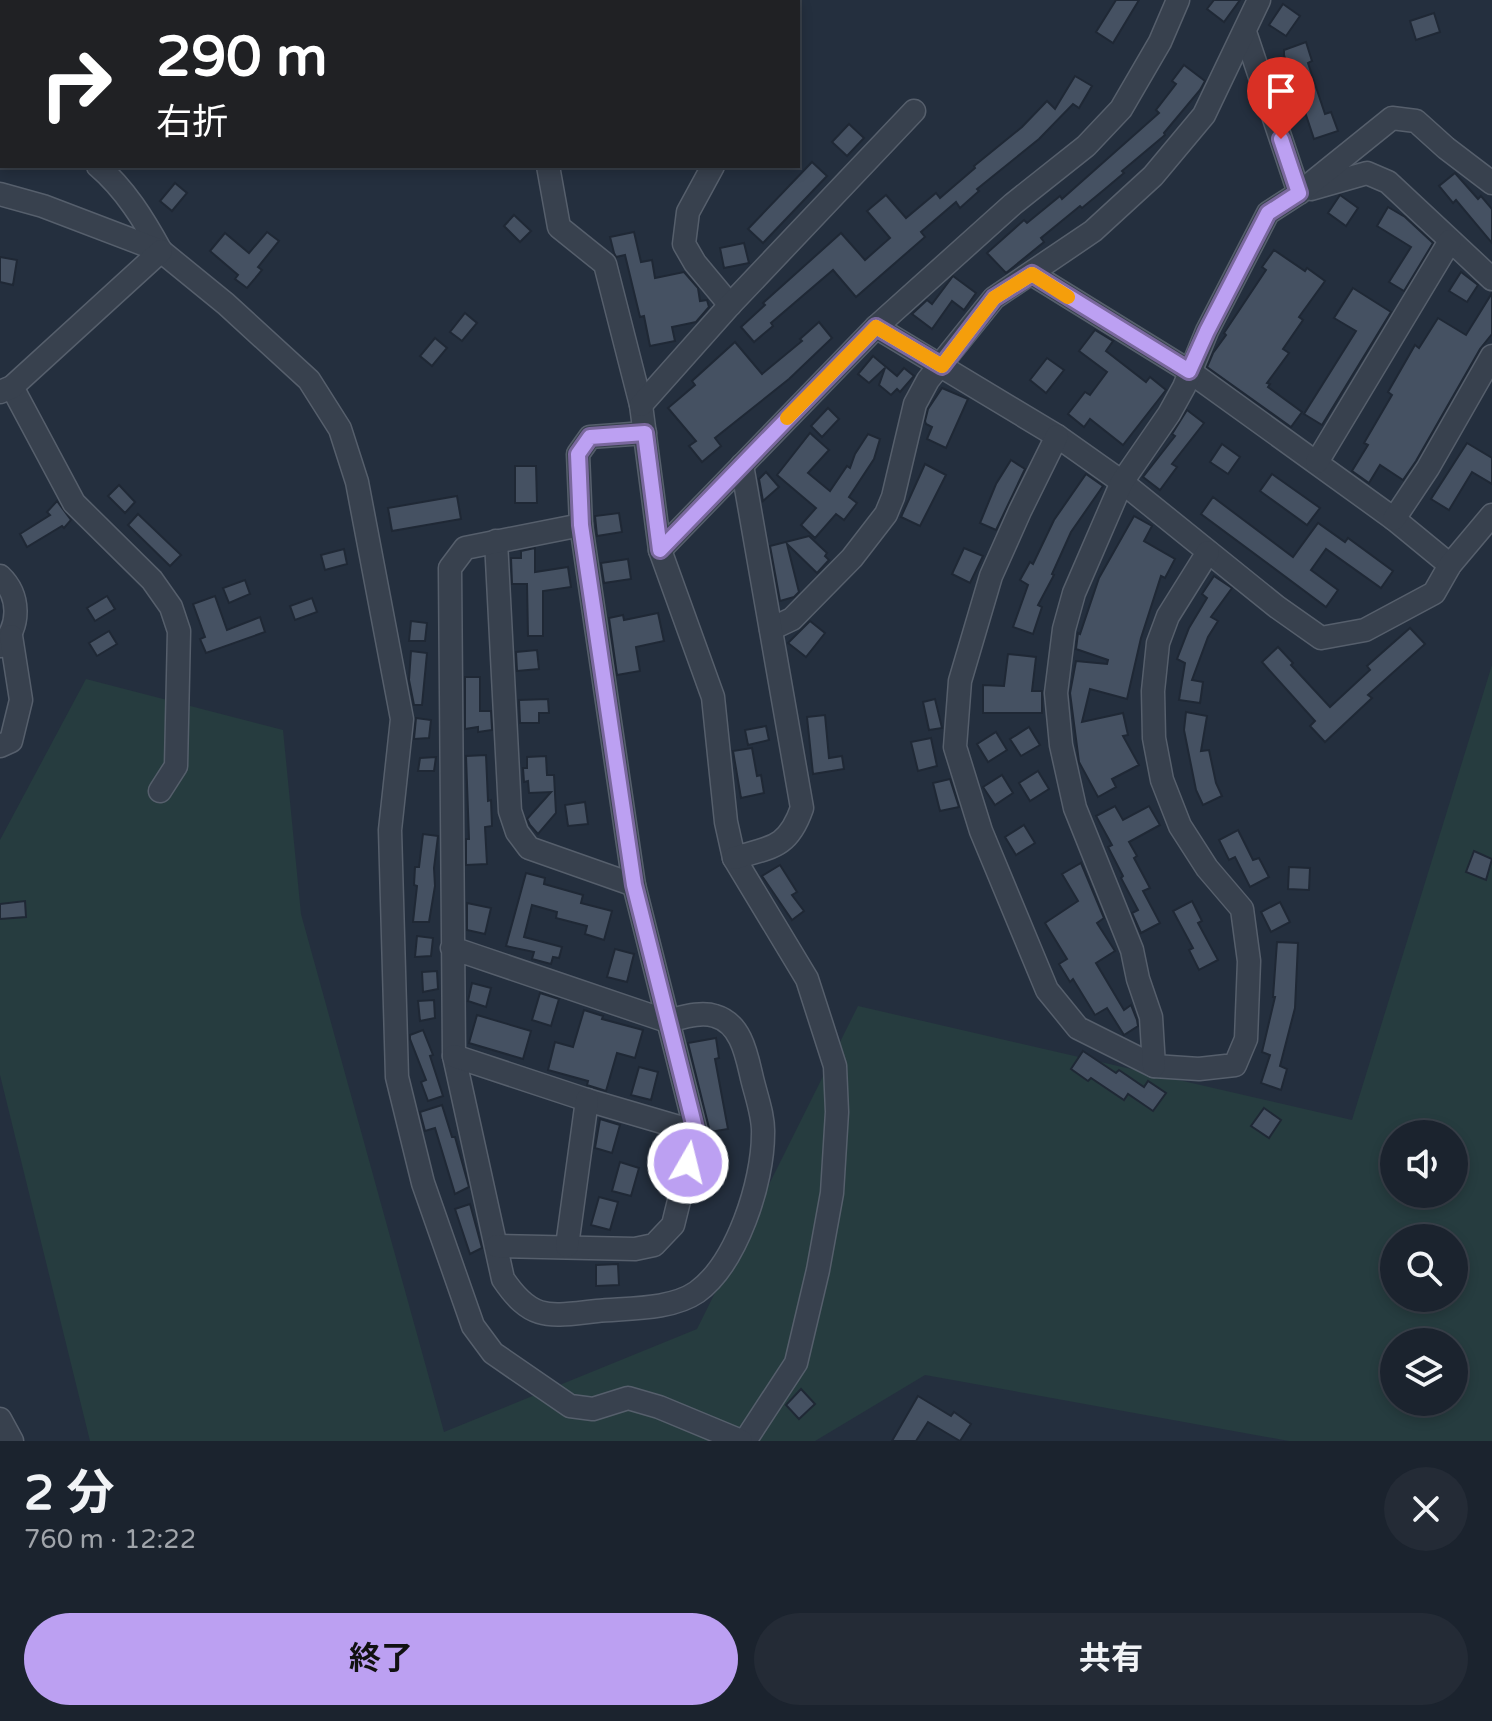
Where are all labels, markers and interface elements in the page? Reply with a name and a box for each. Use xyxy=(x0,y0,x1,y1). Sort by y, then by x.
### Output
text: 290 m xyxy=(156,24,327,91)
icon: right xyxy=(24,32,128,136)
pin xyxy=(1247,57,1315,139)
icon: arrive xyxy=(1259,69,1303,113)
text: 右折 xyxy=(156,101,228,144)
map controls xyxy=(1380,1120,1468,1416)
button: sound xyxy=(1380,1120,1468,1208)
position arrow xyxy=(646,1121,730,1205)
button: search xyxy=(1380,1224,1468,1312)
button: layers xyxy=(1380,1328,1468,1416)
text: 2 分 xyxy=(24,1465,115,1523)
button: close xyxy=(1384,1467,1468,1551)
text: 760 m · 12:22 xyxy=(24,1524,196,1555)
button: 終了 xyxy=(24,1613,738,1705)
button: 共有 xyxy=(754,1613,1468,1705)

